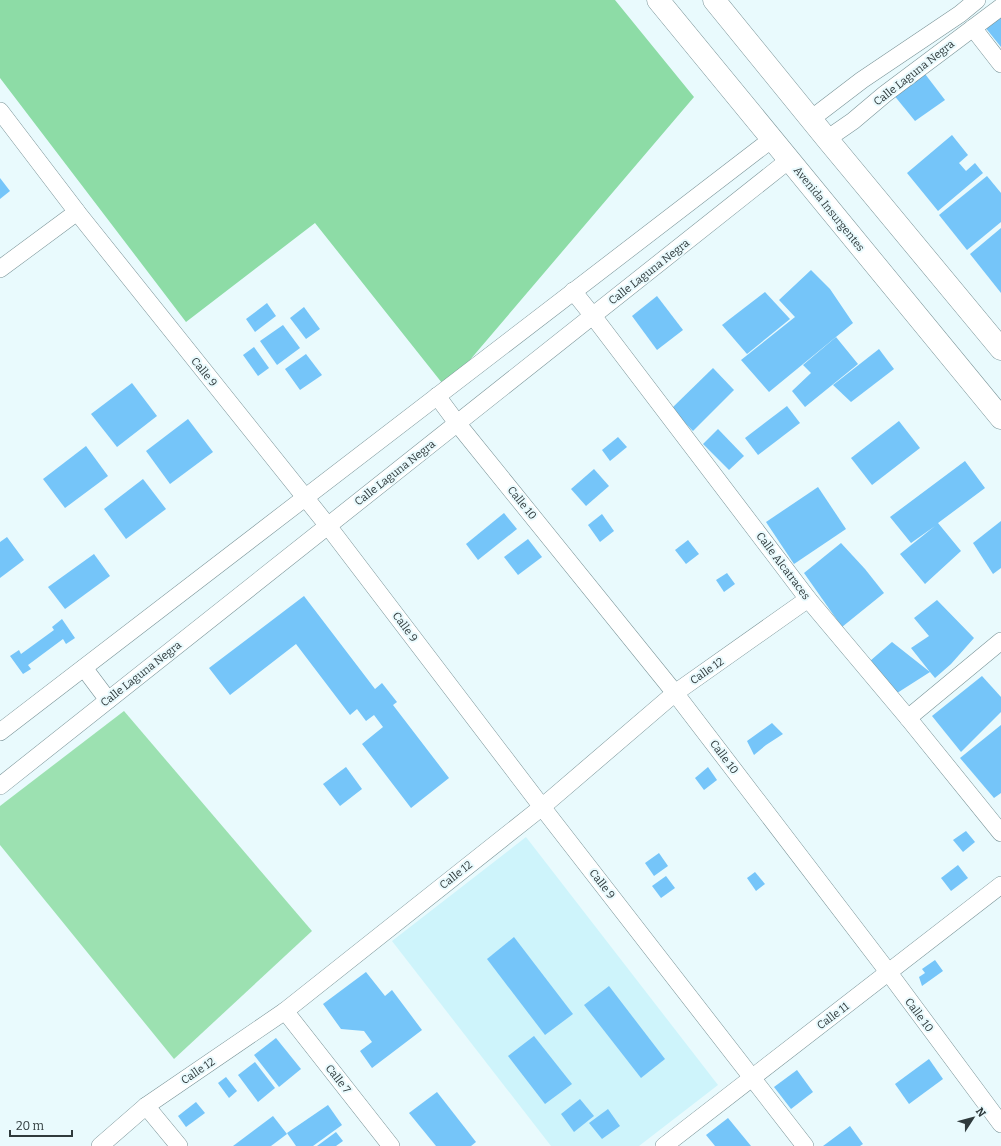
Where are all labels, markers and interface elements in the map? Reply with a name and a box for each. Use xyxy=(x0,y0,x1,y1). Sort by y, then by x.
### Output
street label: Calle Laguna Negra xyxy=(871,38,957,108)
street label: Avenida Insurgentes xyxy=(791,164,867,254)
street label: Calle Laguna Negra xyxy=(606,237,692,307)
street label: Calle 9 xyxy=(188,355,220,389)
street label: Calle Laguna Negra xyxy=(352,438,438,508)
street label: Calle 10 xyxy=(505,484,539,522)
street label: Calle Alcatraces xyxy=(753,530,813,602)
street label: Calle 9 xyxy=(390,610,420,644)
street label: Calle Laguna Negra xyxy=(98,639,184,709)
street label: Calle 12 xyxy=(688,655,726,687)
street label: Calle 10 xyxy=(707,738,741,776)
street label: Calle 12 xyxy=(437,858,475,892)
street label: Calle 9 xyxy=(586,867,618,901)
street label: Calle 10 xyxy=(902,996,936,1034)
street label: Calle 11 xyxy=(815,1000,852,1032)
street label: Calle 12 xyxy=(179,1055,217,1087)
street label: Calle 7 xyxy=(323,1062,354,1096)
north arrow xyxy=(953,1098,993,1138)
text: N xyxy=(973,1105,989,1120)
scale bar xyxy=(10,1112,72,1138)
text: 20 m xyxy=(16,1119,45,1133)

